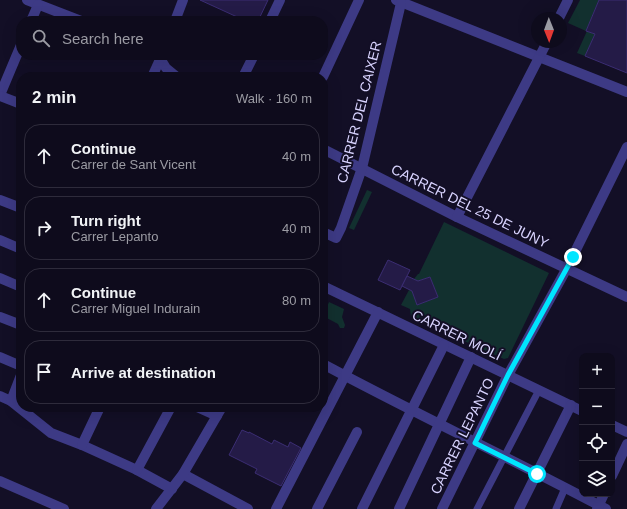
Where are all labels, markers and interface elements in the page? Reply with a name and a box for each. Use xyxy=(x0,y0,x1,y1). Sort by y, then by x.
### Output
north arrow xyxy=(531,12,567,48)
search box xyxy=(16,16,328,60)
icon: search xyxy=(30,27,52,49)
text: Search here xyxy=(62,30,144,47)
street label: CARRER DEL CAIXER xyxy=(334,39,384,185)
text: 2 min xyxy=(32,88,76,107)
text: Walk · 160 m xyxy=(236,91,312,106)
text: Continue xyxy=(71,140,136,157)
icon: ahead xyxy=(33,145,55,167)
text: 40 m xyxy=(282,149,311,164)
text: Carrer de Sant Vicent xyxy=(71,157,196,172)
street label: CARRER DEL 25 DE JUNY xyxy=(389,161,552,251)
text: Turn right xyxy=(71,212,141,229)
icon: right xyxy=(33,217,55,239)
text: 40 m xyxy=(282,221,311,236)
text: Carrer Lepanto xyxy=(71,229,158,244)
route end xyxy=(564,248,582,266)
text: Continue xyxy=(71,284,136,301)
icon: ahead xyxy=(33,289,55,311)
text: 80 m xyxy=(282,293,311,308)
text: Carrer Miguel Indurain xyxy=(71,301,200,316)
street label: CARRER MOLÍ xyxy=(410,306,504,364)
map controls xyxy=(579,353,615,497)
button: + xyxy=(579,353,615,389)
icon: arrive xyxy=(33,361,55,383)
text: Arrive at destination xyxy=(71,364,216,381)
street label: CARRER LEPANTO xyxy=(427,375,497,497)
button: − xyxy=(579,389,615,425)
button: locate xyxy=(579,425,615,461)
button: layers xyxy=(579,461,615,497)
route start xyxy=(528,465,546,483)

